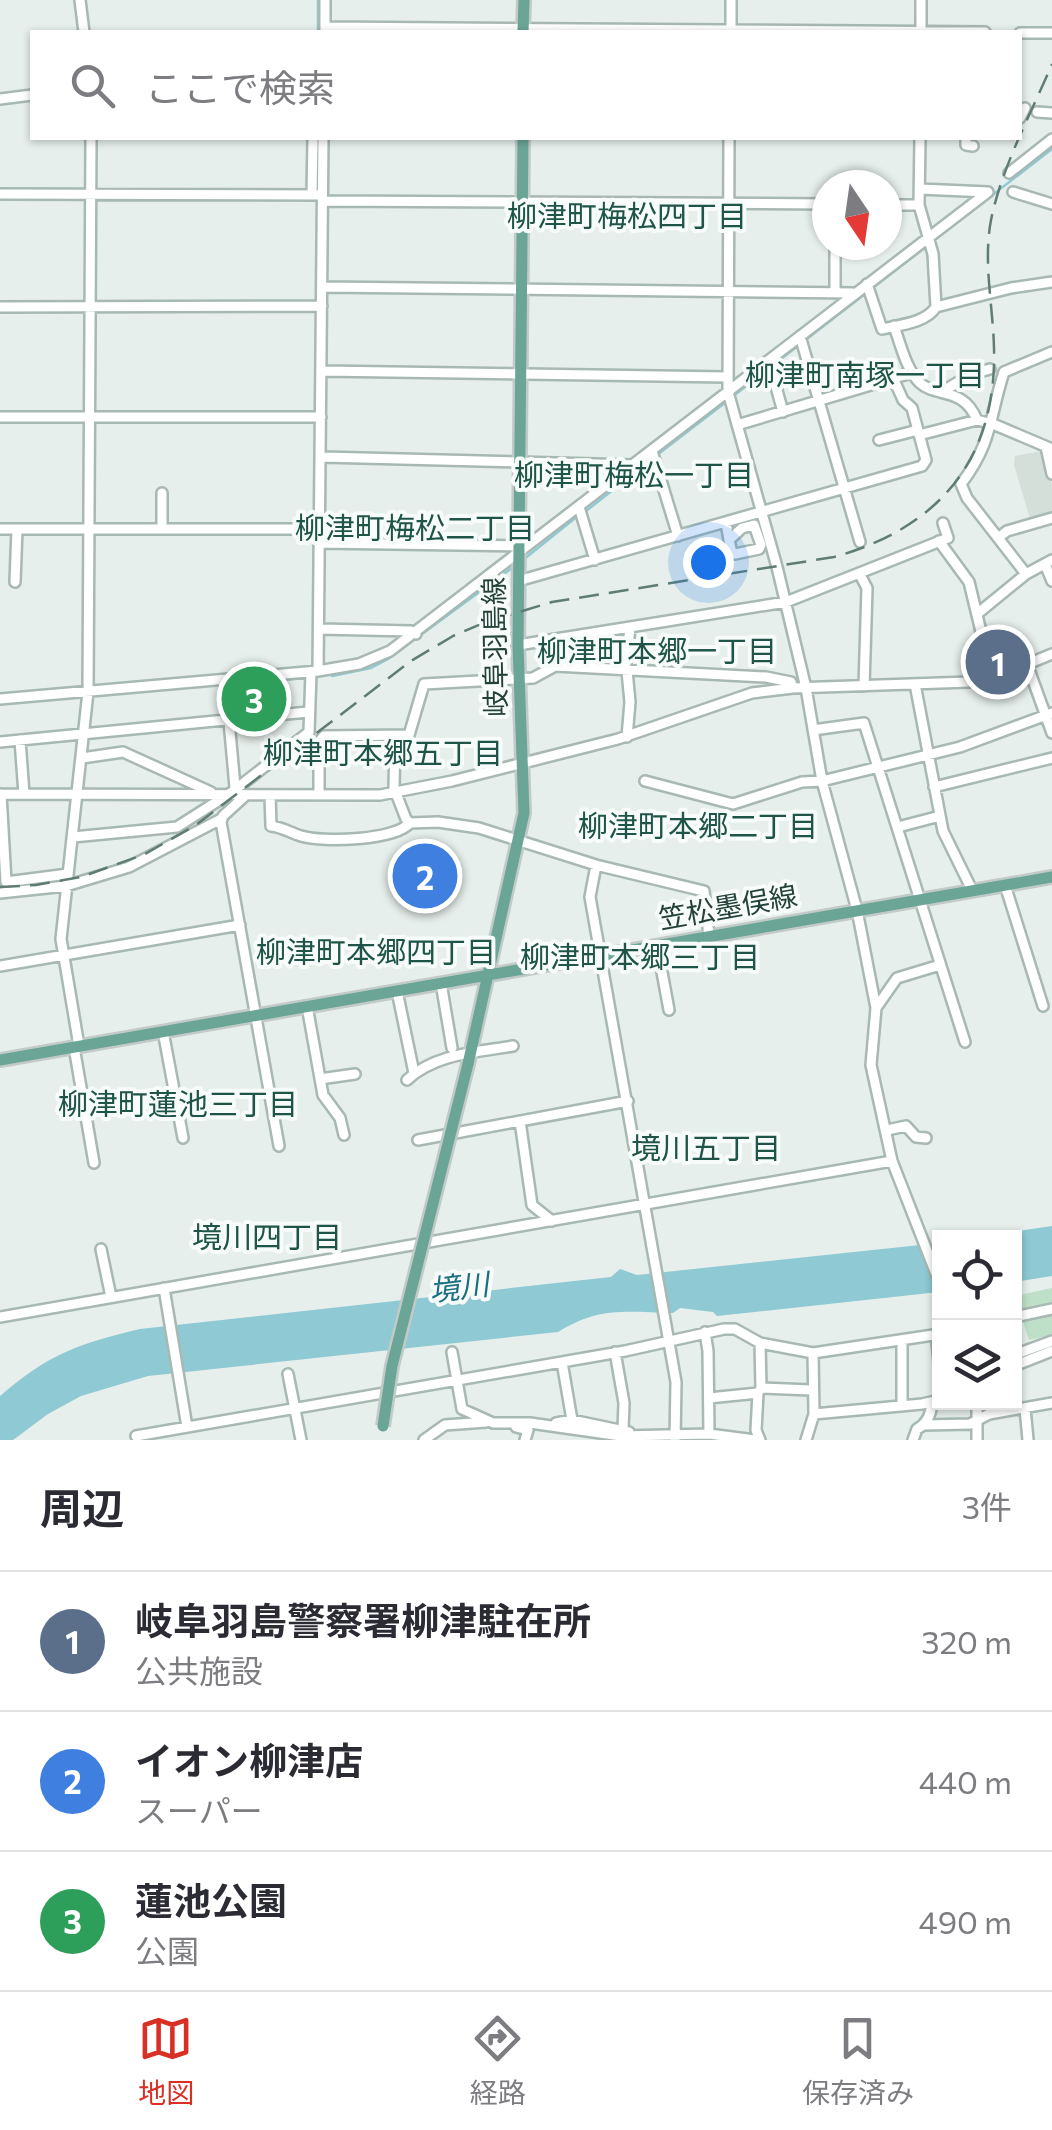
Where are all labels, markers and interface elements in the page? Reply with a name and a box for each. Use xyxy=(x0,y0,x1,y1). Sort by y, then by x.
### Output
search box xyxy=(30,30,1022,140)
icon: search xyxy=(65,58,120,113)
text: ここで検索 xyxy=(145,63,335,110)
north arrow xyxy=(812,170,902,260)
district label: 柳津町梅松四丁目 xyxy=(507,196,747,233)
district label: 柳津町南塚一丁目 xyxy=(745,355,985,392)
district label: 柳津町梅松一丁目 xyxy=(514,455,754,492)
district label: 柳津町梅松二丁目 xyxy=(295,508,535,545)
your location xyxy=(683,537,734,588)
street label: 岐阜羽島線 xyxy=(476,577,512,717)
pin: 1 xyxy=(966,624,1030,700)
district label: 柳津町本郷一丁目 xyxy=(537,631,777,668)
pin: 3 xyxy=(222,662,286,736)
district label: 柳津町本郷五丁目 xyxy=(263,733,503,770)
district label: 柳津町本郷二丁目 xyxy=(578,806,818,843)
pin: 2 xyxy=(392,838,458,914)
street label: 笠松墨俣線 xyxy=(656,877,800,935)
district label: 柳津町本郷四丁目 xyxy=(256,932,496,969)
district label: 柳津町本郷三丁目 xyxy=(520,937,760,974)
district label: 柳津町蓮池三丁目 xyxy=(58,1084,298,1121)
district label: 境川五丁目 xyxy=(631,1128,781,1165)
district label: 境川四丁目 xyxy=(192,1217,342,1254)
map controls xyxy=(932,1230,1022,1410)
button: locate xyxy=(932,1230,1022,1320)
water label: 境川 xyxy=(427,1263,494,1308)
button: layers xyxy=(932,1320,1022,1410)
text: 周辺 xyxy=(40,1481,124,1533)
text: 3件 xyxy=(962,1486,1012,1526)
text: 岐阜羽島警察署柳津駐在所 xyxy=(135,1596,591,1643)
text: 1 xyxy=(65,1621,80,1661)
text: 320 m xyxy=(921,1621,1012,1661)
text: 公共施設 xyxy=(135,1650,263,1690)
text: イオン柳津店 xyxy=(135,1736,363,1783)
text: 2 xyxy=(63,1761,82,1801)
text: 440 m xyxy=(919,1761,1012,1801)
text: スーパー xyxy=(135,1790,263,1830)
text: 蓮池公園 xyxy=(135,1876,287,1923)
text: 3 xyxy=(63,1901,82,1941)
text: 490 m xyxy=(918,1901,1012,1941)
text: 公園 xyxy=(135,1930,199,1970)
tab: 地図 xyxy=(138,2011,194,2111)
tab: 経路 xyxy=(470,2011,526,2111)
tab: 保存済み xyxy=(802,2011,914,2111)

